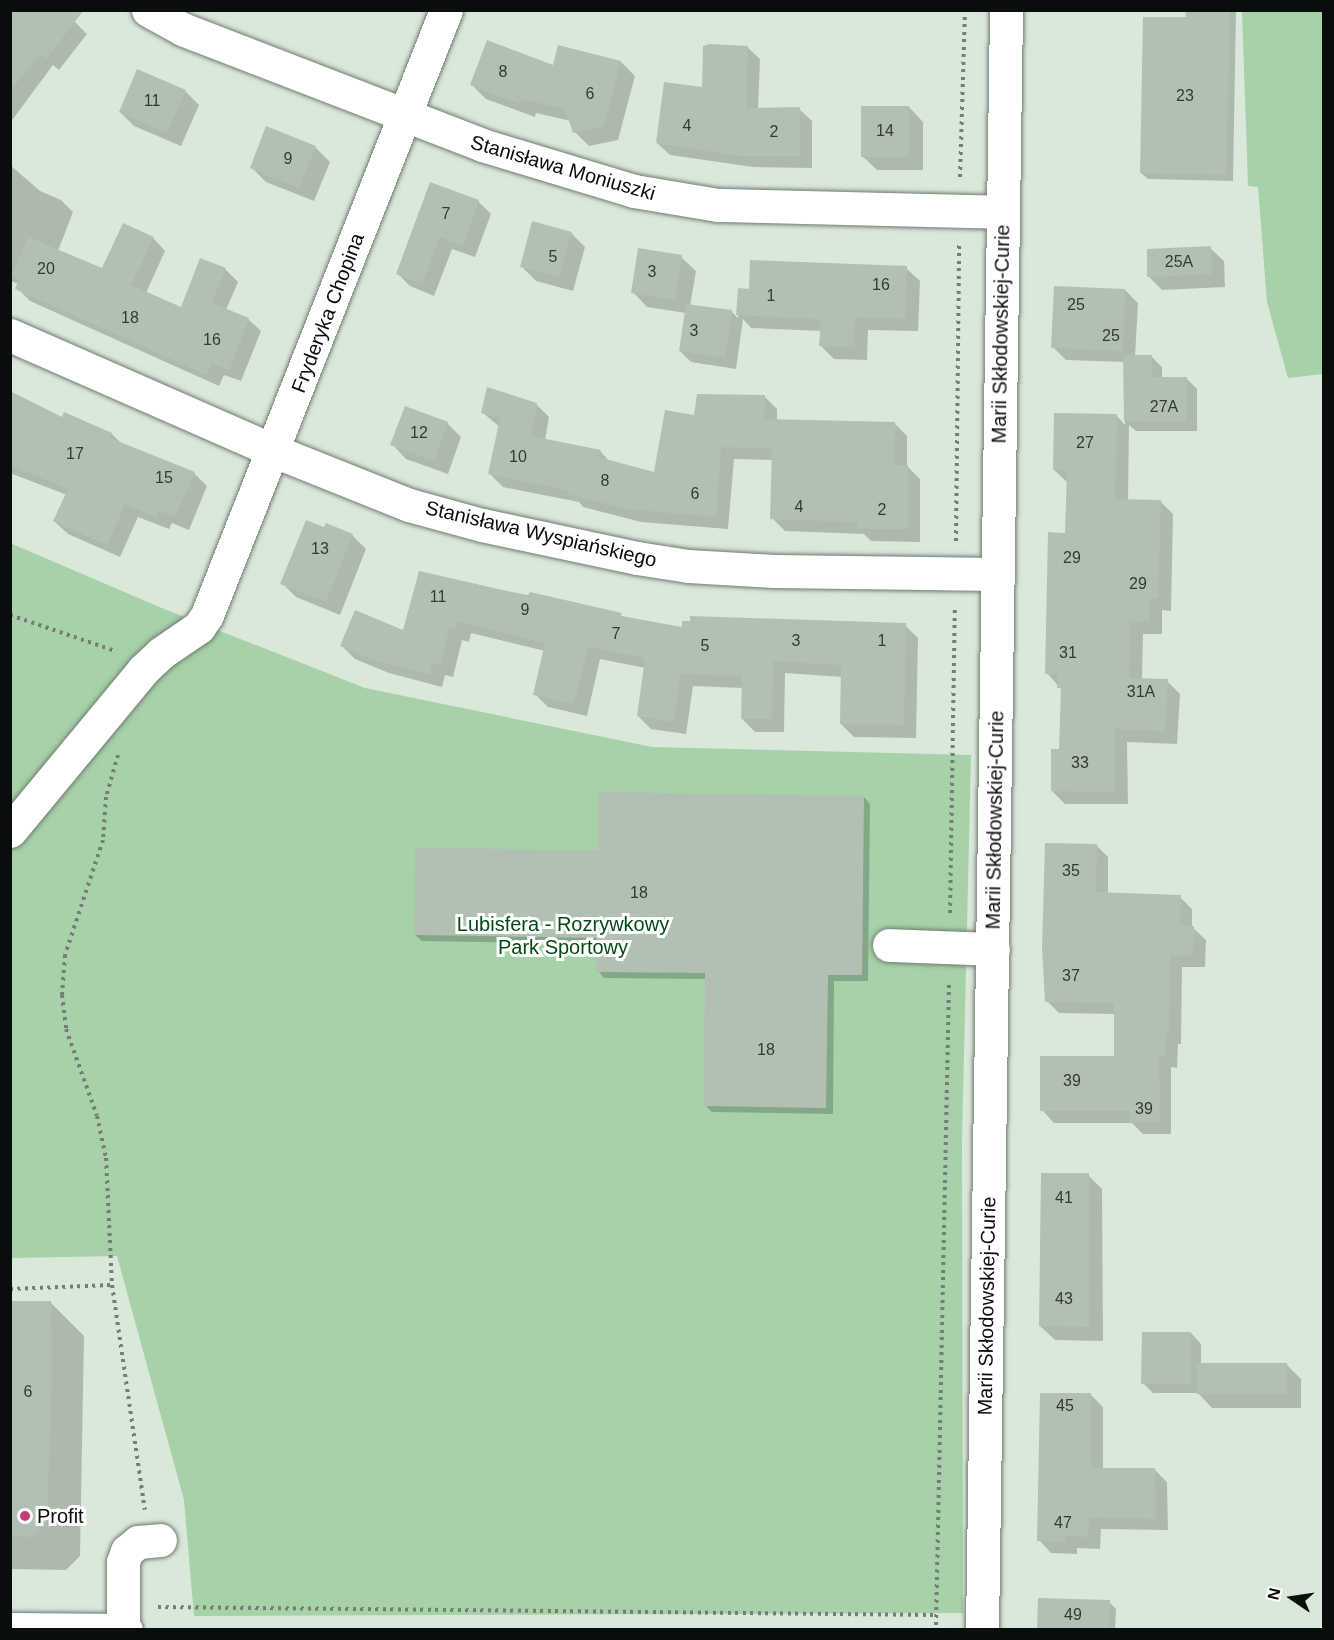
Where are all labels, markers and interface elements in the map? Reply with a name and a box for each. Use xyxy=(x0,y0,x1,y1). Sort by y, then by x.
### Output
house number: 8 xyxy=(499,62,507,82)
house number: 6 xyxy=(586,84,594,104)
house number: 23 xyxy=(1176,86,1194,106)
house number: 11 xyxy=(144,91,160,111)
house number: 4 xyxy=(683,116,691,136)
house number: 14 xyxy=(876,121,894,141)
house number: 2 xyxy=(770,122,778,142)
street label: Stanisława Moniuszki xyxy=(468,130,658,206)
house number: 9 xyxy=(284,149,292,169)
house number: 7 xyxy=(442,204,450,224)
street label: Marii Skłodowskiej-Curie xyxy=(987,224,1015,444)
street label: Fryderyka Chopina xyxy=(287,230,369,396)
house number: 5 xyxy=(549,247,557,267)
house number: 25A xyxy=(1165,252,1193,272)
house number: 20 xyxy=(37,259,55,279)
house number: 3 xyxy=(648,262,656,282)
house number: 16 xyxy=(872,275,890,295)
house number: 1 xyxy=(767,286,775,306)
house number: 25 xyxy=(1067,295,1085,315)
house number: 18 xyxy=(121,308,139,328)
house number: 3 xyxy=(690,321,698,341)
house number: 25 xyxy=(1102,326,1120,346)
house number: 16 xyxy=(203,330,221,350)
house number: 27A xyxy=(1150,397,1178,417)
house number: 12 xyxy=(410,423,428,443)
house number: 27 xyxy=(1076,433,1094,453)
house number: 17 xyxy=(66,444,84,464)
house number: 10 xyxy=(509,447,527,467)
house number: 15 xyxy=(155,468,173,488)
house number: 8 xyxy=(601,471,609,491)
house number: 6 xyxy=(691,484,699,504)
street label: Stanisława Wyspiańskiego xyxy=(423,496,659,572)
house number: 4 xyxy=(795,497,803,517)
house number: 2 xyxy=(878,500,886,520)
house number: 13 xyxy=(311,539,329,559)
house number: 29 xyxy=(1063,548,1081,568)
house number: 29 xyxy=(1129,574,1147,594)
house number: 11 xyxy=(430,587,446,607)
house number: 9 xyxy=(521,600,529,620)
house number: 7 xyxy=(612,624,620,644)
house number: 3 xyxy=(792,631,800,651)
house number: 1 xyxy=(878,631,886,651)
house number: 5 xyxy=(701,636,709,656)
house number: 31 xyxy=(1059,643,1077,663)
house number: 31A xyxy=(1127,682,1155,702)
street label: Marii Skłodowskiej-Curie xyxy=(981,710,1009,930)
house number: 33 xyxy=(1071,753,1089,773)
house number: 35 xyxy=(1062,861,1080,881)
house number: 18 xyxy=(630,883,648,903)
park label: Lubisfera - Rozrywkowy Park Sportowy xyxy=(457,913,669,960)
house number: 37 xyxy=(1062,966,1080,986)
house number: 18 xyxy=(757,1040,775,1060)
house number: 39 xyxy=(1063,1071,1081,1091)
house number: 39 xyxy=(1135,1099,1153,1119)
house number: 41 xyxy=(1055,1188,1073,1208)
street label: Marii Skłodowskiej-Curie xyxy=(973,1196,1001,1416)
house number: 43 xyxy=(1055,1289,1073,1309)
house number: 6 xyxy=(24,1382,32,1402)
house number: 45 xyxy=(1056,1396,1074,1416)
place label: Profit xyxy=(37,1504,84,1528)
marker: Profit xyxy=(18,1509,32,1523)
house number: 47 xyxy=(1054,1513,1072,1533)
north arrow xyxy=(1262,1568,1322,1628)
text: N xyxy=(1264,1586,1284,1601)
house number: 49 xyxy=(1064,1605,1082,1625)

